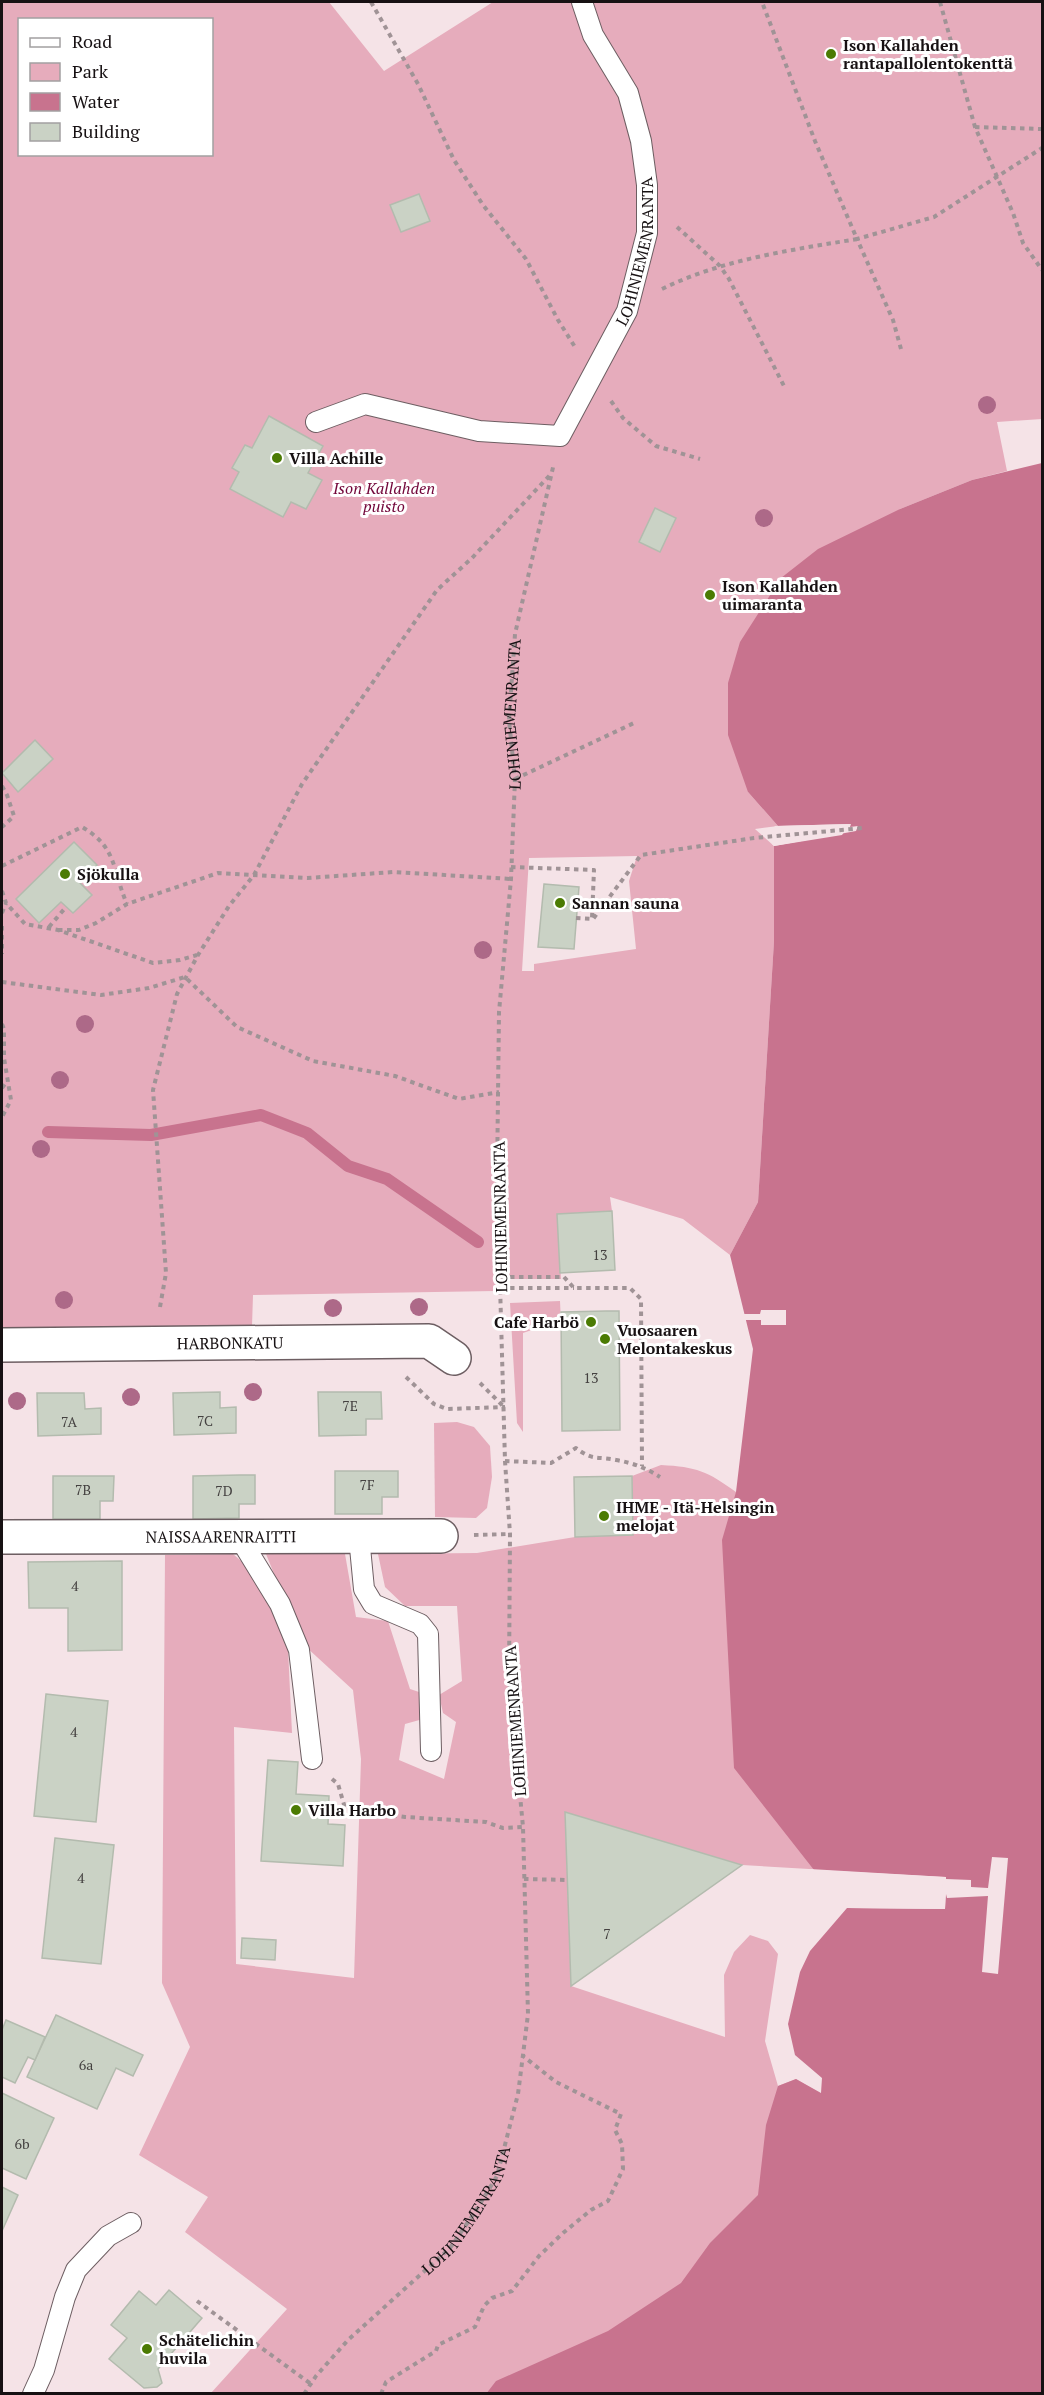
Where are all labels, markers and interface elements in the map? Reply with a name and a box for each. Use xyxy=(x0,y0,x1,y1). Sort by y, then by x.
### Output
legend xyxy=(18,18,213,156)
text: Road xyxy=(72,29,112,53)
place label: Ison Kallahden rantapallolentokenttä xyxy=(843,34,1013,74)
marker: Ison Kallahden rantapallolentokenttä xyxy=(824,47,838,61)
text: Park xyxy=(72,59,109,83)
text: Water xyxy=(72,89,119,113)
text: Building xyxy=(72,119,140,143)
street label: LOHINIEMENRANTA xyxy=(610,176,659,330)
place label: Villa Achille xyxy=(289,447,384,469)
marker: Villa Achille xyxy=(270,451,284,465)
park label: Ison Kallahden puisto xyxy=(332,477,435,517)
place label: Ison Kallahden uimaranta xyxy=(722,575,839,615)
marker: Ison Kallahden uimaranta xyxy=(703,588,717,602)
street label: LOHINIEMENRANTA xyxy=(498,638,526,790)
place label: Sjökulla xyxy=(77,863,139,885)
marker: Sjökulla xyxy=(58,867,72,881)
place label: Sannan sauna xyxy=(572,892,679,914)
marker: Sannan sauna xyxy=(553,896,567,910)
street label: LOHINIEMENRANTA xyxy=(488,1141,512,1293)
house number: 13 xyxy=(593,1245,607,1264)
place label: Cafe Harbö xyxy=(494,1311,579,1333)
marker: Cafe Harbö xyxy=(584,1315,598,1329)
place label: Vuosaaren Melontakeskus xyxy=(617,1319,732,1359)
street label: HARBONKATU xyxy=(177,1331,284,1354)
marker: Vuosaaren Melontakeskus xyxy=(598,1332,612,1346)
house number: 13 xyxy=(584,1368,598,1387)
house number: 7E xyxy=(342,1396,358,1415)
house number: 7C xyxy=(197,1411,213,1430)
house number: 7A xyxy=(61,1412,78,1431)
house number: 7F xyxy=(359,1475,375,1494)
house number: 7B xyxy=(75,1480,91,1499)
house number: 7D xyxy=(215,1481,233,1500)
place label: IHME - Itä-Helsingin melojat xyxy=(616,1496,775,1536)
marker: IHME - Itä-Helsingin melojat xyxy=(597,1509,611,1523)
street label: NAISSAARENRAITTI xyxy=(146,1525,296,1548)
house number: 4 xyxy=(71,1576,79,1595)
street label: LOHINIEMENRANTA xyxy=(499,1645,531,1797)
house number: 4 xyxy=(70,1722,78,1741)
place label: Villa Harbo xyxy=(308,1799,396,1821)
marker: Villa Harbo xyxy=(289,1803,303,1817)
house number: 4 xyxy=(77,1868,85,1887)
house number: 7 xyxy=(603,1924,611,1943)
house number: 6a xyxy=(79,2055,93,2074)
house number: 6b xyxy=(14,2134,30,2153)
street label: LOHINIEMENRANTA xyxy=(417,2144,515,2280)
place label: Schätelichin huvila xyxy=(159,2329,255,2369)
marker: Schätelichin huvila xyxy=(140,2342,154,2356)

